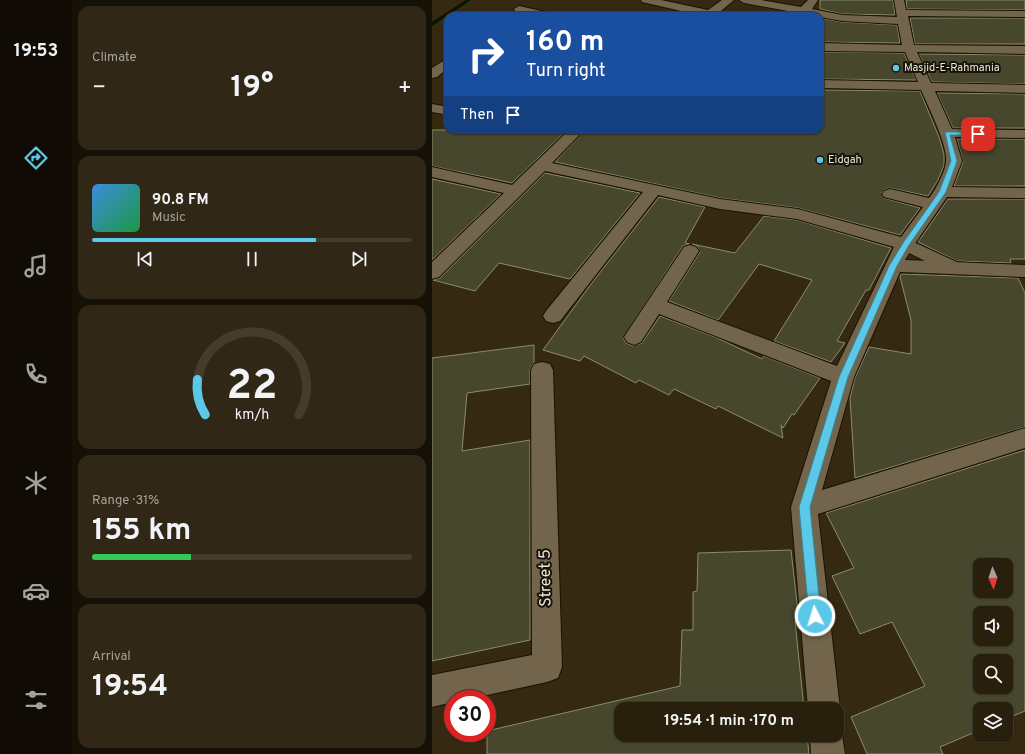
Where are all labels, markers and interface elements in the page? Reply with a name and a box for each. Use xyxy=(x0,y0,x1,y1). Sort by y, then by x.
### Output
text: 160 m xyxy=(526,25,604,61)
icon: right xyxy=(460,28,512,80)
text: 19:53 xyxy=(14,40,58,63)
text: Climate xyxy=(92,50,137,66)
text: Turn right xyxy=(526,60,606,83)
place label: Masjid-E-Rahmania xyxy=(904,61,1000,75)
marker: Masjid-E-Rahmania xyxy=(891,63,901,73)
text: 19° xyxy=(231,70,273,107)
text: − xyxy=(92,75,106,102)
text: + xyxy=(398,75,412,102)
icon: arrive xyxy=(502,104,524,126)
text: Then xyxy=(460,106,494,125)
pin xyxy=(961,117,995,151)
icon: arrive xyxy=(967,123,989,145)
icon: directions xyxy=(22,144,50,172)
place label: Eidgah xyxy=(828,153,862,167)
marker: Eidgah xyxy=(815,155,825,165)
text: 90.8 FM xyxy=(152,191,209,210)
text: Music xyxy=(152,210,186,226)
icon: previous xyxy=(134,248,156,270)
icon: pause xyxy=(241,248,263,270)
icon: next xyxy=(348,248,370,270)
icon: music xyxy=(22,252,50,280)
icon: phone xyxy=(22,360,50,388)
text: 22 xyxy=(227,361,277,414)
text: km/h xyxy=(235,406,269,424)
icon: climate xyxy=(22,469,50,497)
text: Range · 31% xyxy=(92,493,159,509)
text: 155 km xyxy=(92,513,191,550)
street label: Street 5 xyxy=(535,549,557,607)
north arrow xyxy=(973,558,1013,598)
map controls xyxy=(973,558,1013,742)
icon: car xyxy=(22,577,50,605)
position arrow xyxy=(794,595,836,637)
button: sound xyxy=(973,606,1013,646)
text: Arrival xyxy=(92,649,131,665)
button: search xyxy=(973,654,1013,694)
text: 19:54 xyxy=(92,669,168,706)
icon: filters xyxy=(22,686,50,714)
speed limit sign: 30 xyxy=(444,690,496,742)
button: layers xyxy=(973,702,1013,742)
text: 19:54 · 1 min · 170 m xyxy=(664,712,794,731)

